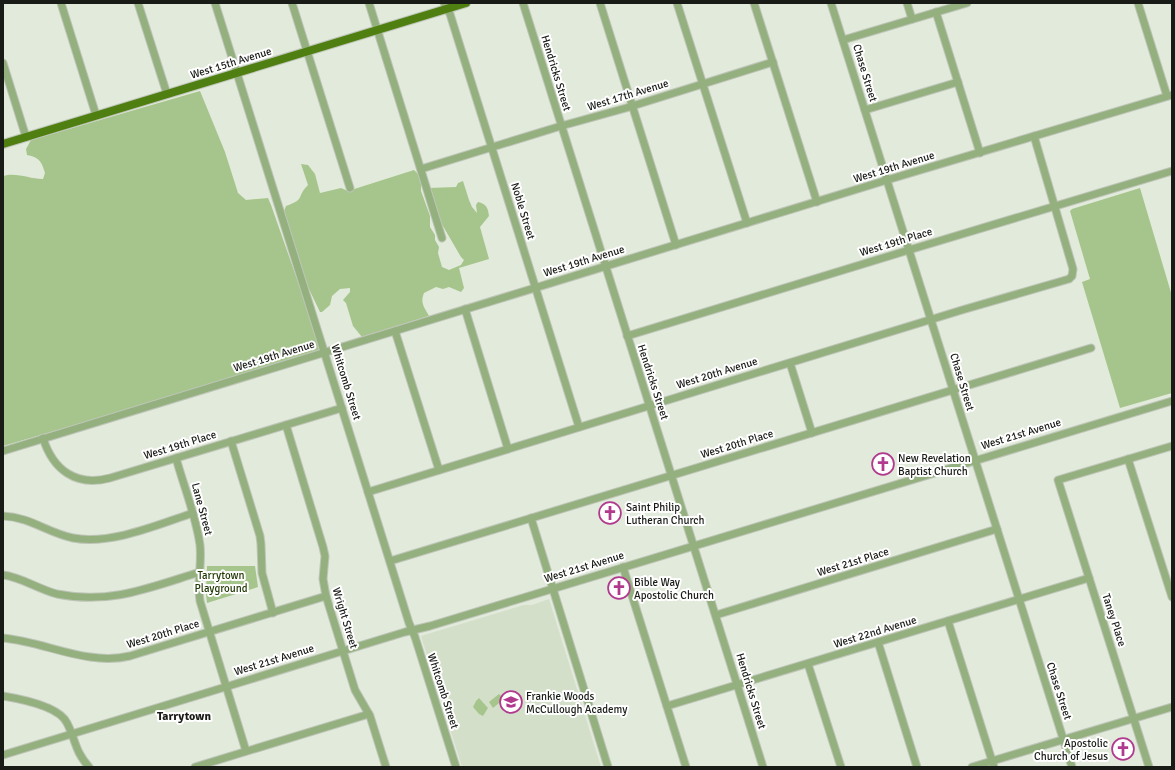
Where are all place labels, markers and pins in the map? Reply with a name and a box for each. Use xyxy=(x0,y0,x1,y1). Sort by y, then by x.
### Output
church icon: New Revelation Baptist Church xyxy=(870,451,896,477)
place label: New Revelation Baptist Church xyxy=(898,452,971,478)
church icon: Saint Philip Lutheran Church xyxy=(597,500,623,526)
place label: Saint Philip Lutheran Church xyxy=(626,501,704,527)
church icon: Bible Way Apostolic Church xyxy=(606,575,632,601)
place label: Bible Way Apostolic Church xyxy=(634,576,714,602)
school or university icon: Frankie Woods McCullough Academy xyxy=(498,689,524,715)
place label: Frankie Woods McCullough Academy xyxy=(526,690,628,716)
church icon: Apostolic Church of Jesus xyxy=(1110,736,1136,762)
place label: Apostolic Church of Jesus xyxy=(1034,737,1108,763)

